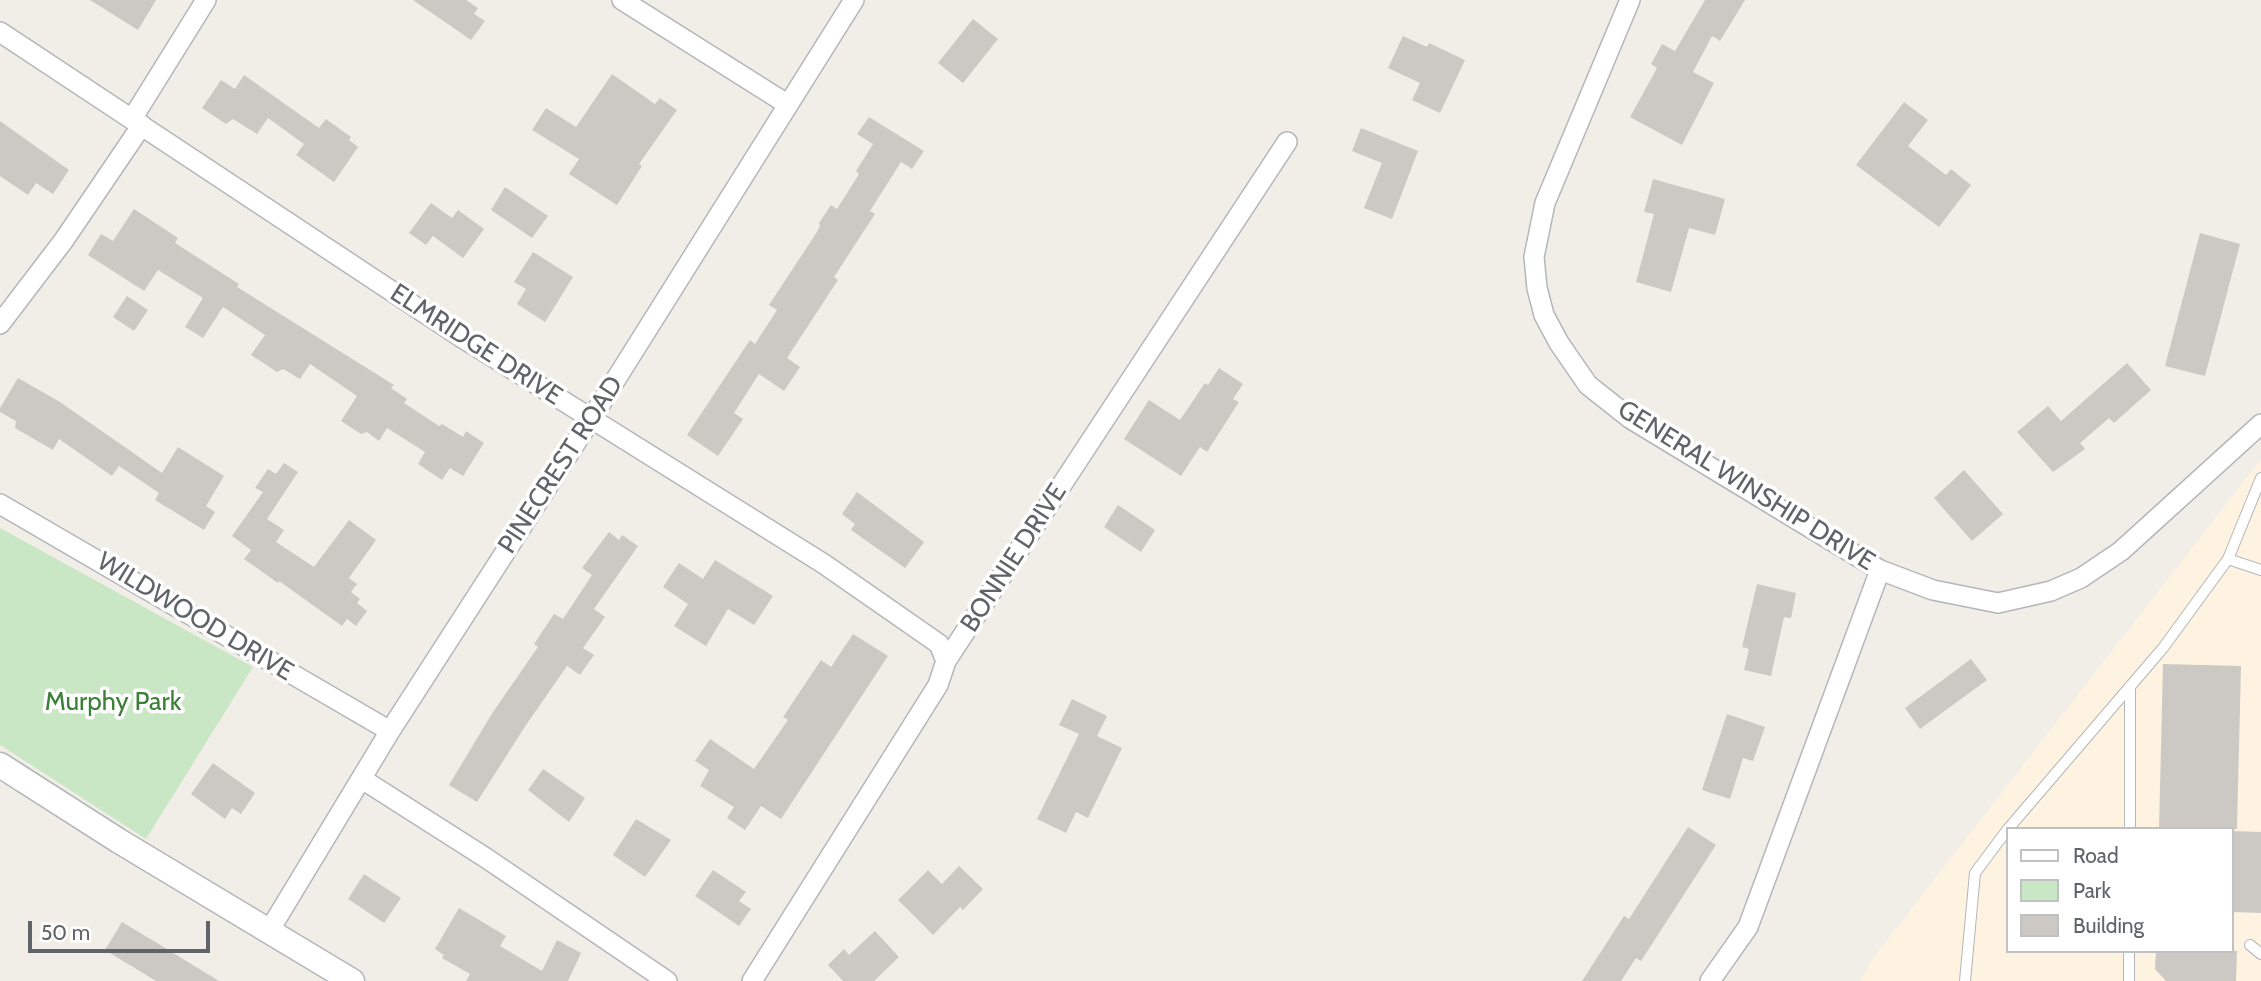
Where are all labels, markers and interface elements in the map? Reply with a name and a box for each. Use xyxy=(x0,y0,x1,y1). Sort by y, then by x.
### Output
street label: ELMRIDGE DRIVE xyxy=(384,278,568,412)
street label: PINECREST ROAD xyxy=(492,370,630,560)
street label: GENERAL WINSHIP DRIVE xyxy=(1612,394,1880,578)
street label: BONNIE DRIVE xyxy=(954,478,1074,638)
street label: WILDWOOD DRIVE xyxy=(91,546,299,688)
park label: Murphy Park xyxy=(45,686,181,718)
legend xyxy=(2006,827,2233,953)
text: Road xyxy=(2073,843,2119,868)
text: Park xyxy=(2073,878,2111,903)
scale bar xyxy=(32,908,214,952)
text: Building xyxy=(2073,913,2144,938)
text: 50 m xyxy=(41,920,90,945)

